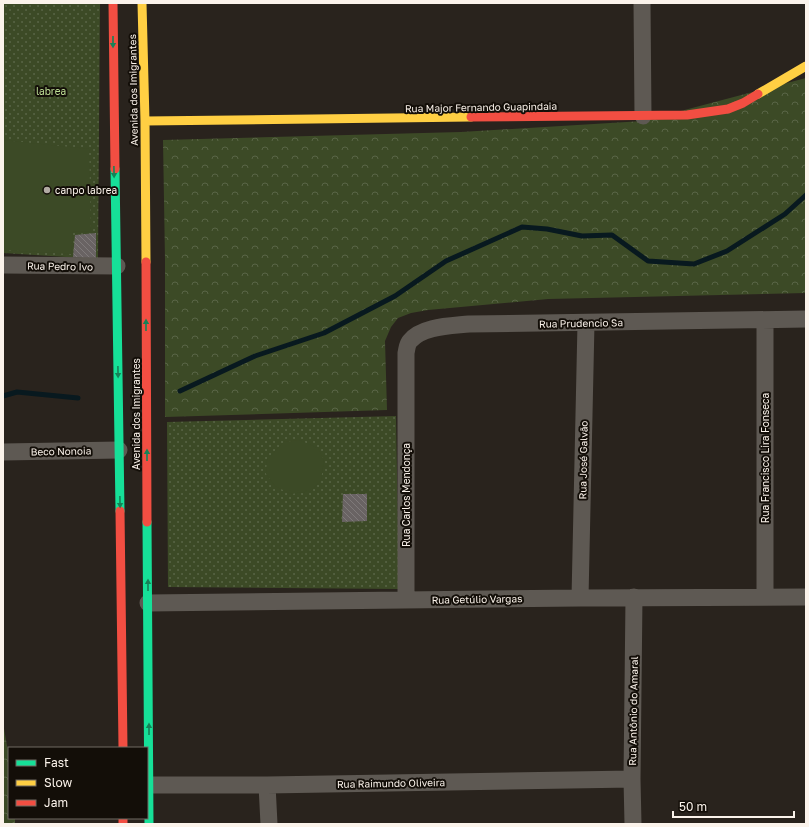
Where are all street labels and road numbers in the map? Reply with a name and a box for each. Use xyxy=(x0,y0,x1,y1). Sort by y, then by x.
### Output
street label: Avenida dos Imigrantes xyxy=(126,34,140,146)
street label: Rua Major Fernando Guapindaia xyxy=(405,100,557,114)
street label: Rua Pedro Ivo xyxy=(27,259,93,273)
street label: Rua Prudencio Sa xyxy=(539,316,623,330)
street label: Avenida dos Imigrantes xyxy=(130,358,142,470)
street label: Rua Francisco Lira Fonseca xyxy=(759,393,771,523)
street label: Rua José Galvão xyxy=(576,421,590,499)
street label: Rua Carlos Mendonça xyxy=(400,443,412,547)
street label: Beco Nonoia xyxy=(31,444,91,458)
street label: Rua Getúlio Vargas xyxy=(432,592,522,606)
street label: Rua Antônio do Amaral xyxy=(626,656,640,766)
street label: Rua Raimundo Oliveira xyxy=(337,776,445,790)

